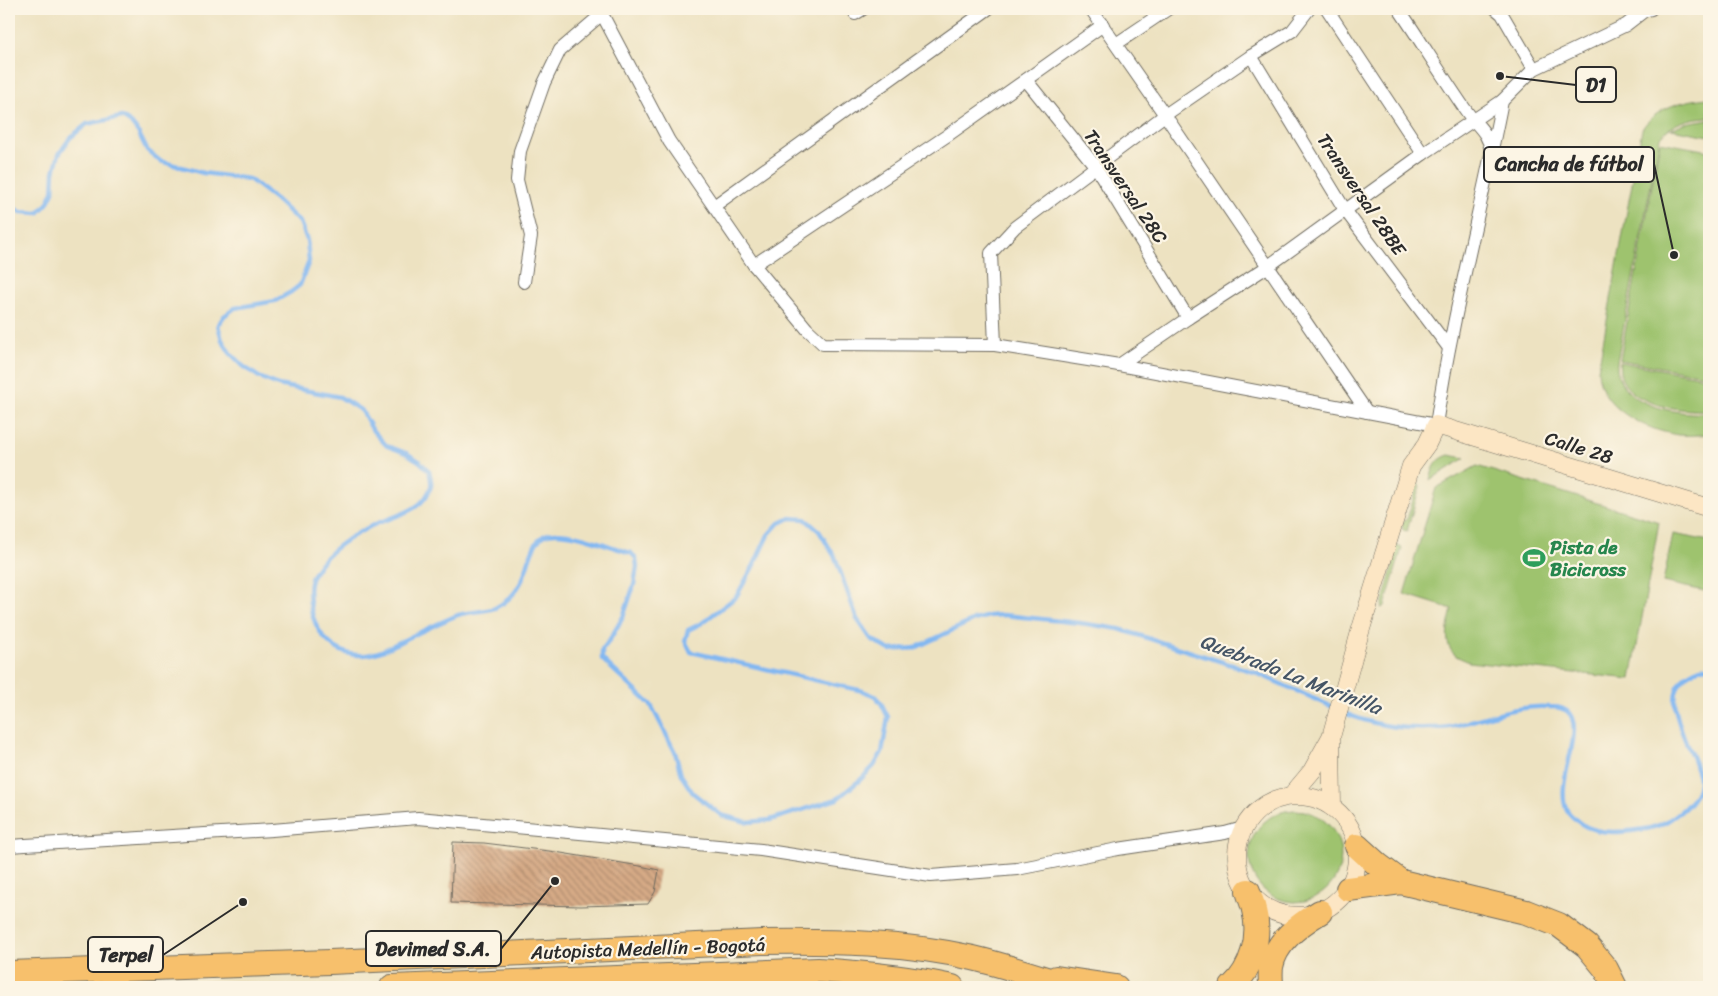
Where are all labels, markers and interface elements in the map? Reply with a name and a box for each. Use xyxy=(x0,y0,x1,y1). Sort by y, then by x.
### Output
callout: D1 xyxy=(1576,67,1616,102)
text: D1 xyxy=(1586,68,1607,103)
street label: Transversal 28C xyxy=(1075,122,1176,251)
street label: Transversal 28BE xyxy=(1308,126,1416,264)
callout: Cancha de fútbol xyxy=(1484,147,1654,182)
text: Cancha de fútbol xyxy=(1494,147,1645,182)
street label: Calle 28 xyxy=(1541,422,1617,474)
place label: Pista de Bicicross xyxy=(1550,531,1627,586)
sports icon: Pista de Bicicross xyxy=(1521,545,1547,571)
water label: Quebrada La Marinilla xyxy=(1195,624,1389,726)
street label: Autopista Medellín - Bogotá xyxy=(529,928,766,969)
callout: Devimed S.A. xyxy=(366,931,501,966)
text: Devimed S.A. xyxy=(375,932,491,967)
callout: Terpel xyxy=(88,937,163,972)
text: Terpel xyxy=(99,938,154,973)

